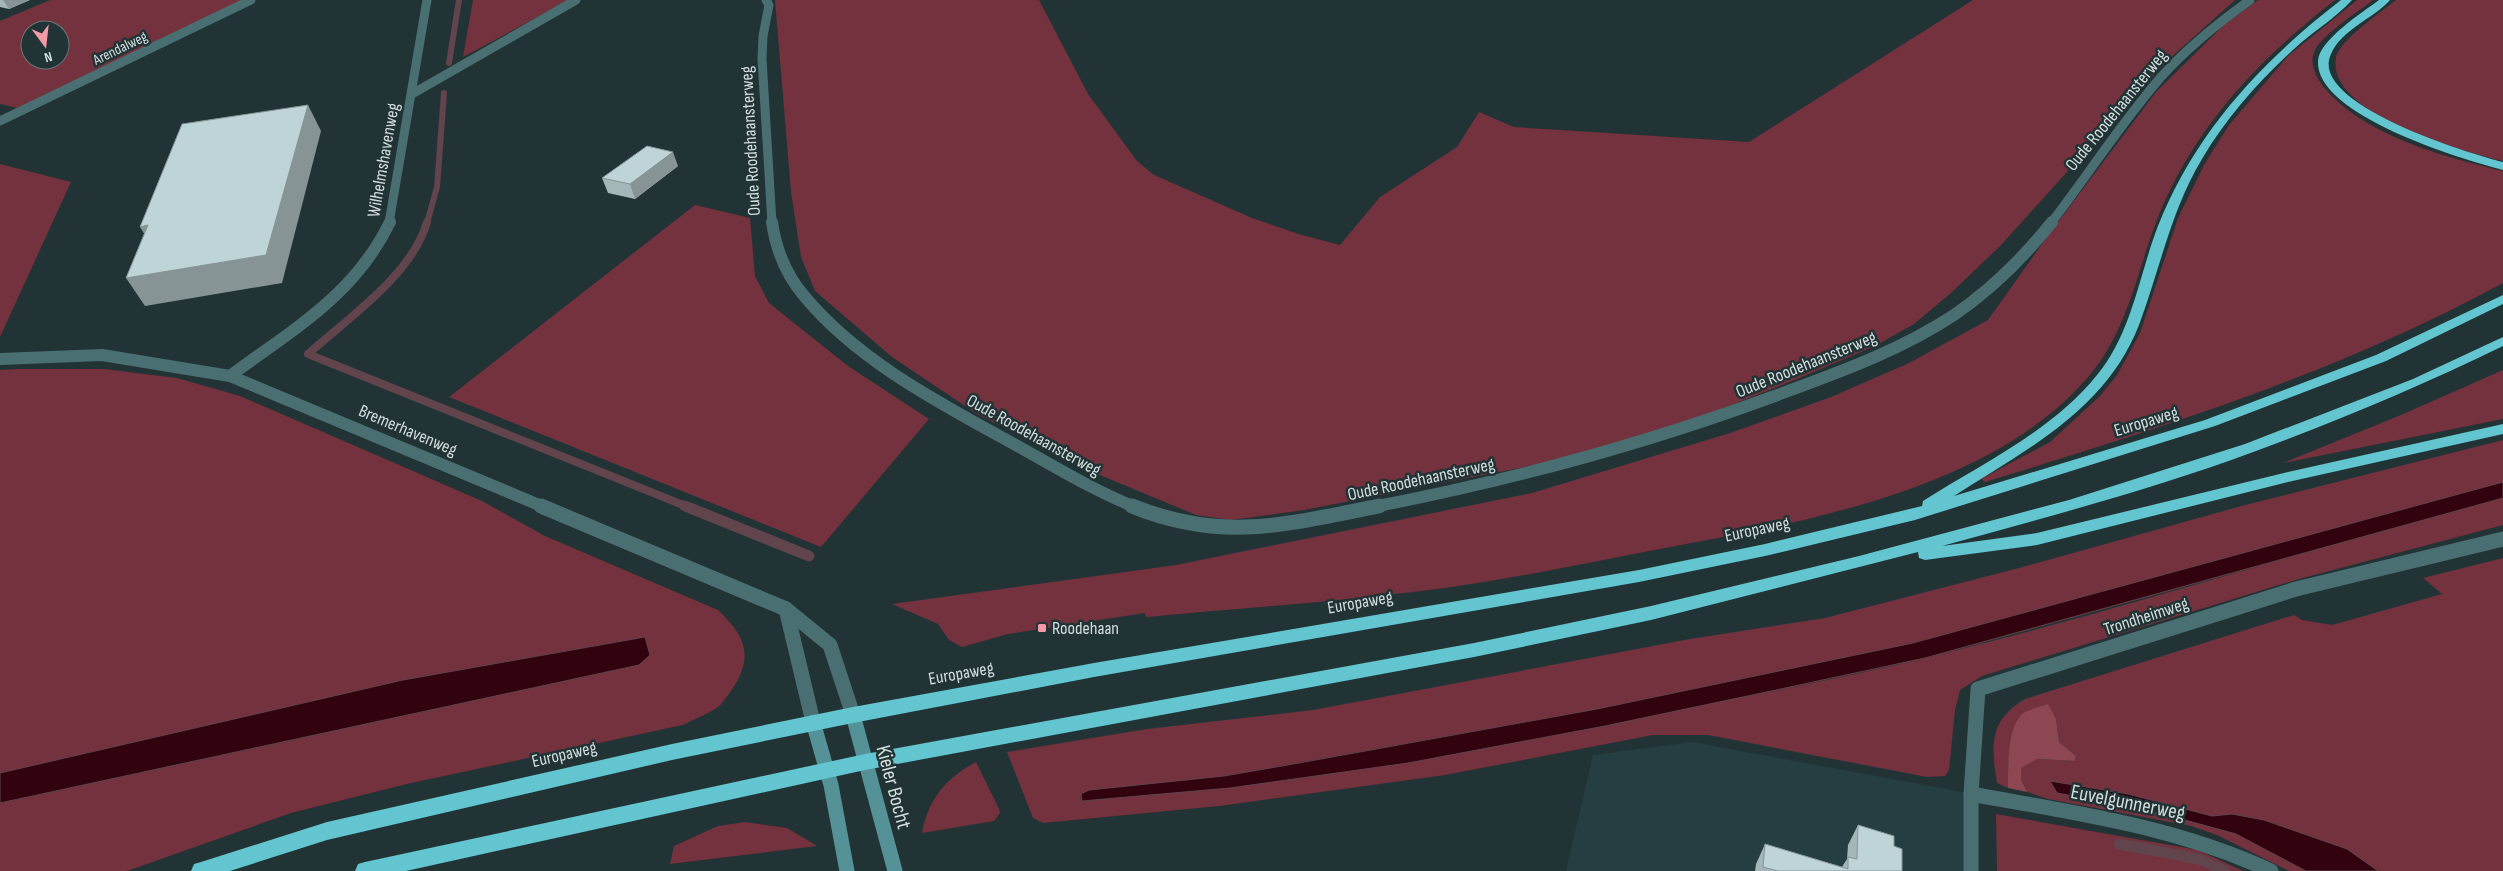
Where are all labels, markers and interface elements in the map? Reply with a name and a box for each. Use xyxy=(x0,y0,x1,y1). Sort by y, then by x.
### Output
north arrow xyxy=(20,20,70,70)
street label: Arendalweg xyxy=(89,27,151,70)
street label: Oude Roodehaansterweg xyxy=(2061,45,2172,175)
text: N xyxy=(42,48,54,66)
street label: Oude Roodehaansterweg xyxy=(736,66,765,216)
street label: Wilhelmshavenweg xyxy=(363,101,404,219)
street label: Oude Roodehaansterweg xyxy=(1733,327,1880,402)
street label: Oude Roodehaansterweg xyxy=(963,390,1104,481)
street label: Bremerhavenweg xyxy=(355,400,460,461)
street label: Europaweg xyxy=(2112,402,2181,441)
street label: Oude Roodehaansterweg xyxy=(1346,454,1497,505)
street label: Europaweg xyxy=(1723,512,1792,547)
street label: Europaweg xyxy=(1326,586,1394,619)
street label: Trondheimweg xyxy=(2101,593,2191,640)
place label: Roodehaan xyxy=(1052,618,1119,639)
marker: Roodehaan xyxy=(1036,622,1048,634)
street label: Europaweg xyxy=(927,657,995,690)
street label: Europaweg xyxy=(530,737,599,772)
street label: Kieler Bocht xyxy=(870,743,917,832)
street label: Euvelgunnerweg xyxy=(2069,779,2187,826)

